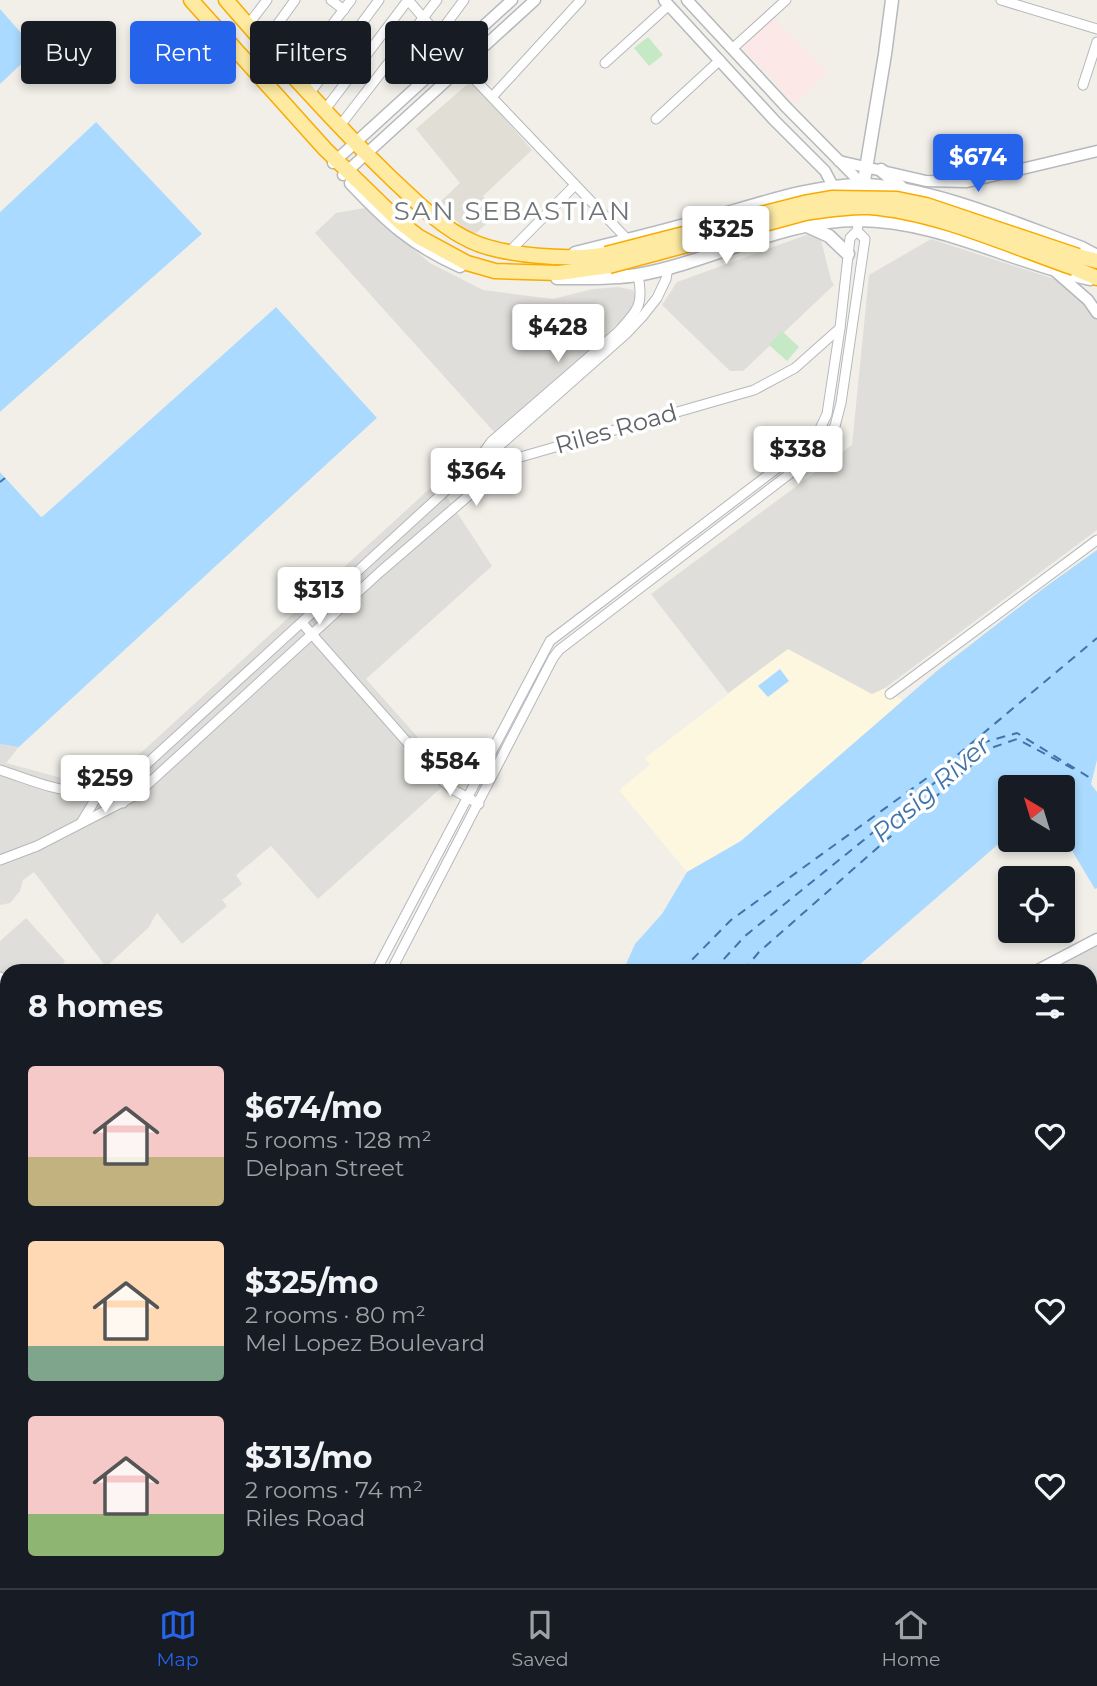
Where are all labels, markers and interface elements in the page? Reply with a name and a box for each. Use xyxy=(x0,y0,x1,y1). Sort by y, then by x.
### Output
chip: Buy xyxy=(21,21,116,84)
chip: Rent xyxy=(130,21,236,84)
chip: Filters xyxy=(250,21,371,84)
chip: New xyxy=(385,21,488,84)
pin: $674 xyxy=(937,134,1019,194)
text: $674 xyxy=(949,143,1007,171)
district label: SAN SEBASTIAN xyxy=(394,195,632,227)
pin: $325 xyxy=(685,206,767,266)
text: $325 xyxy=(698,215,754,243)
pin: $428 xyxy=(517,304,599,364)
text: $428 xyxy=(528,313,588,341)
street label: Riles Road xyxy=(552,397,680,460)
pin: $338 xyxy=(757,426,839,486)
text: $338 xyxy=(770,435,826,463)
pin: $364 xyxy=(435,448,517,508)
text: $364 xyxy=(447,457,505,485)
pin: $313 xyxy=(278,568,360,627)
text: $313 xyxy=(294,576,344,604)
water label: Pasig River xyxy=(865,729,997,849)
pin: $584 xyxy=(409,738,491,798)
text: $584 xyxy=(420,747,480,775)
pin: $259 xyxy=(64,756,146,815)
text: $259 xyxy=(77,764,133,792)
north arrow xyxy=(998,775,1074,852)
map controls xyxy=(998,775,1075,943)
button: locate xyxy=(998,866,1075,943)
icon: filters xyxy=(1031,987,1069,1025)
text: 8 homes xyxy=(28,988,163,1025)
text: $674/mo xyxy=(245,1089,382,1126)
icon: home xyxy=(84,1094,168,1178)
icon: heart xyxy=(1031,1117,1069,1155)
text: 5 rooms · 128 m² xyxy=(245,1126,432,1154)
text: Delpan Street xyxy=(245,1154,404,1182)
text: $325/mo xyxy=(245,1264,378,1301)
icon: home xyxy=(84,1269,168,1353)
icon: heart xyxy=(1031,1292,1069,1330)
text: 2 rooms · 80 m² xyxy=(245,1301,426,1329)
text: Mel Lopez Boulevard xyxy=(245,1329,485,1357)
text: $313/mo xyxy=(245,1439,372,1476)
icon: home xyxy=(84,1444,168,1528)
icon: heart xyxy=(1031,1467,1069,1505)
text: 2 rooms · 74 m² xyxy=(245,1476,423,1504)
text: Riles Road xyxy=(245,1504,365,1532)
tab: Map xyxy=(156,1606,199,1671)
tab: Saved xyxy=(512,1606,569,1671)
tab: Home xyxy=(882,1606,941,1671)

